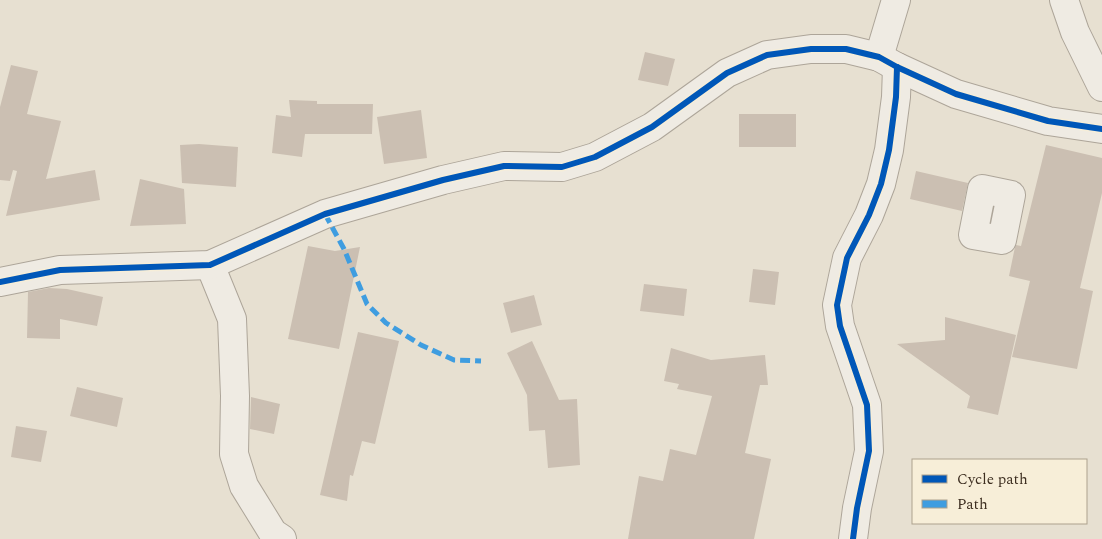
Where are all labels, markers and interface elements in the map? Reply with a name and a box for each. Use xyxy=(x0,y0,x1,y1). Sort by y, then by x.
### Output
legend xyxy=(912,459,1087,524)
text: Cycle path xyxy=(957,468,1028,491)
text: Path xyxy=(957,493,988,516)

